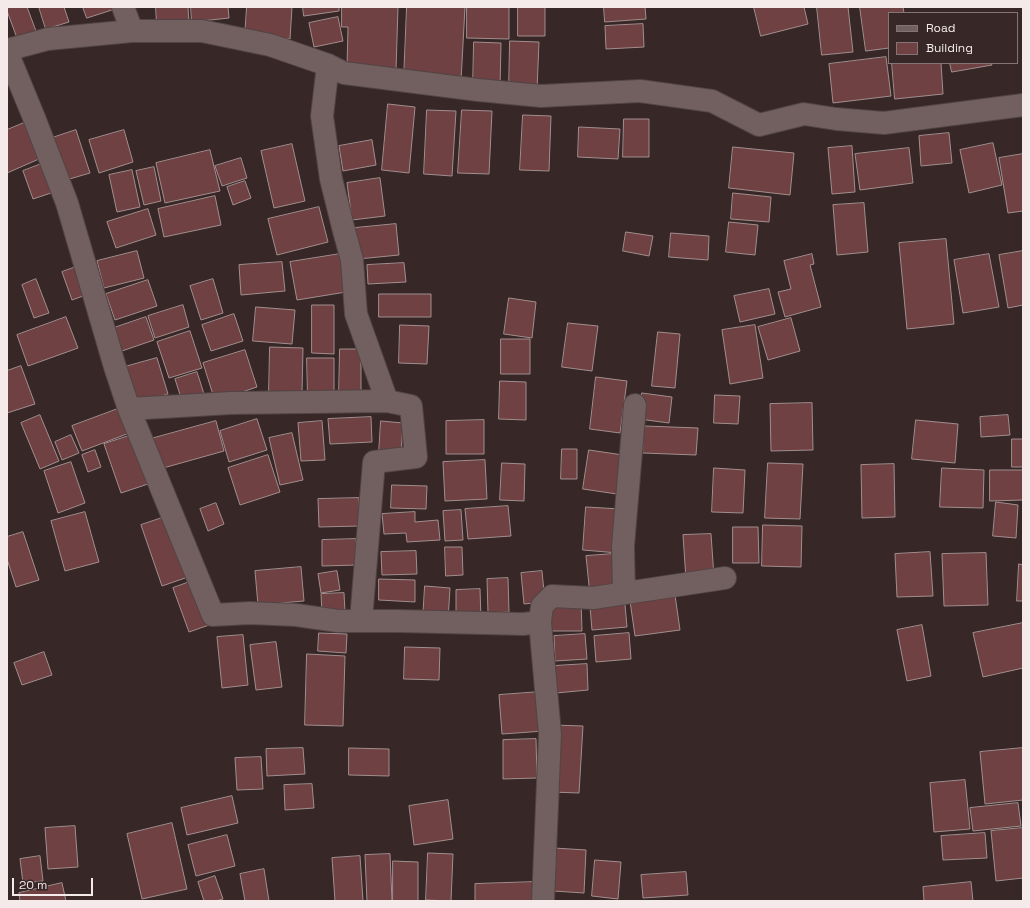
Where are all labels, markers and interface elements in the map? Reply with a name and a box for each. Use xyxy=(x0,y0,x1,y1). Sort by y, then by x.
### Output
legend xyxy=(888,12,1018,64)
text: Road xyxy=(926,20,955,36)
text: Building xyxy=(926,40,973,56)
scale bar xyxy=(14,870,95,896)
text: 20 m xyxy=(19,877,47,893)

